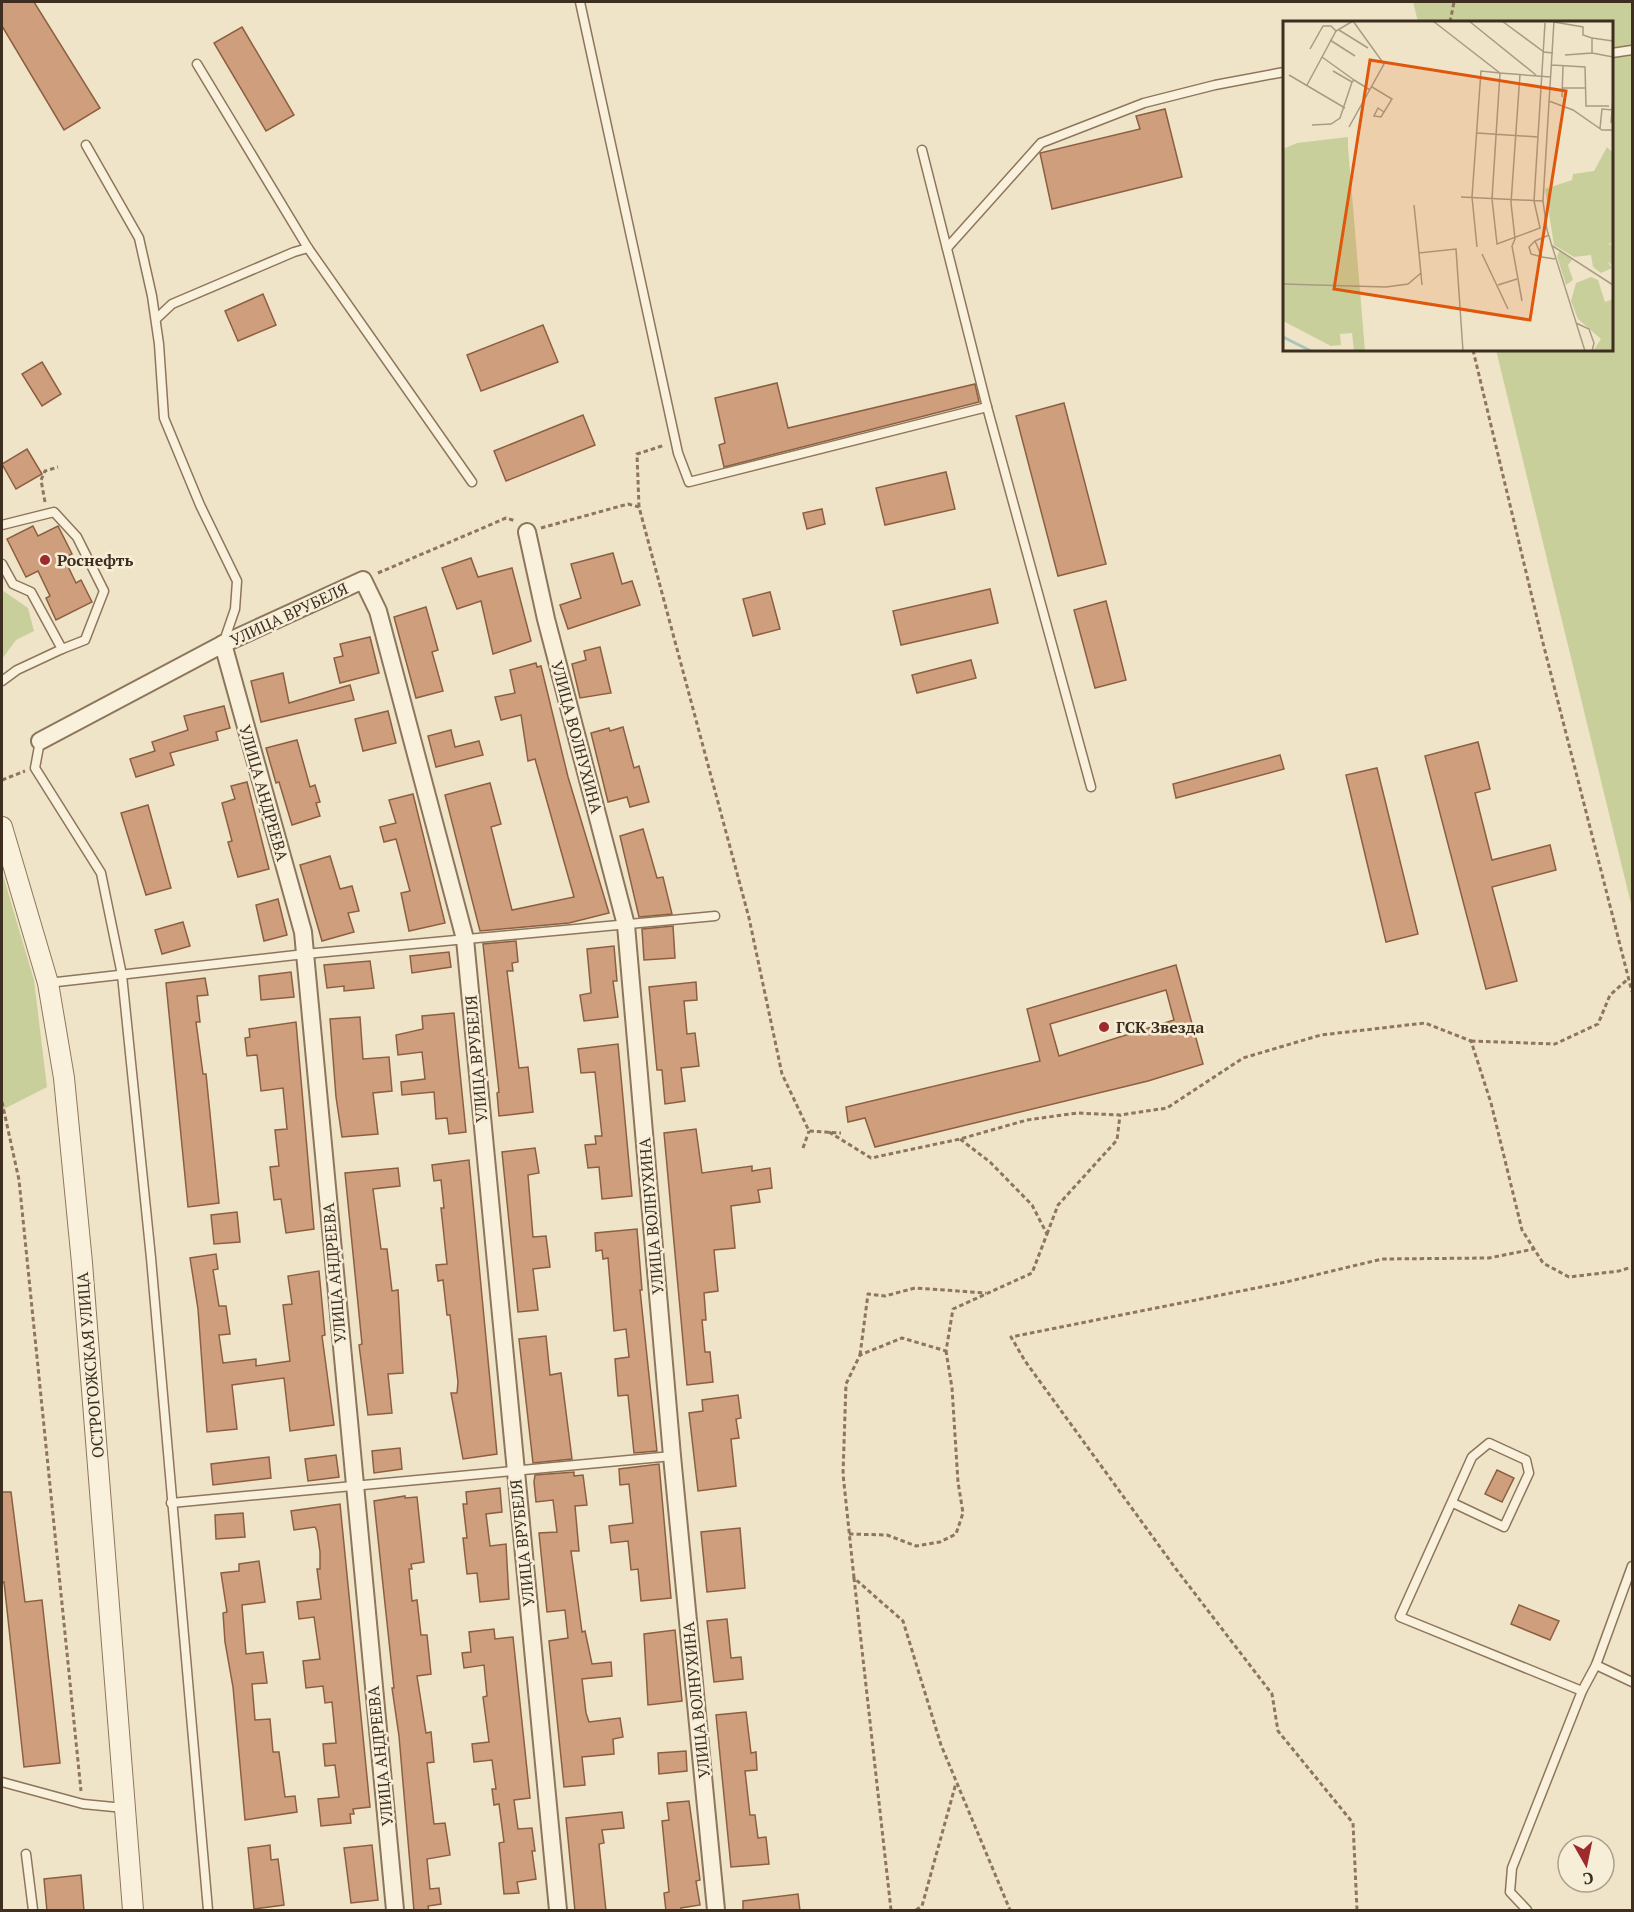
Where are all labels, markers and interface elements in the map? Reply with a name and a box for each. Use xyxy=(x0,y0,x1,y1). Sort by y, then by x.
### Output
inset map xyxy=(1283,21,1613,351)
place label: Роснефть xyxy=(57,549,133,571)
marker: Роснефть xyxy=(38,553,52,567)
street label: УЛИЦА ВРУБЕЛЯ xyxy=(227,577,351,651)
street label: УЛИЦА ВОЛНУХИНА xyxy=(546,658,608,816)
street label: УЛИЦА АНДРЕЕВА xyxy=(234,722,294,864)
street label: УЛИЦА ВРУБЕЛЯ xyxy=(459,995,493,1123)
place label: ГСК Звезда xyxy=(1116,1016,1204,1038)
marker: ГСК Звезда xyxy=(1097,1020,1111,1034)
street label: УЛИЦА ВОЛНУХИНА xyxy=(633,1137,669,1295)
street label: УЛИЦА АНДРЕЕВА xyxy=(317,1202,351,1344)
street label: ОСТРОГОЖСКАЯ УЛИЦА xyxy=(71,1271,109,1459)
street label: УЛИЦА ВРУБЕЛЯ xyxy=(504,1478,540,1608)
street label: УЛИЦА ВОЛНУХИНА xyxy=(677,1621,715,1779)
street label: УЛИЦА АНДРЕЕВА xyxy=(362,1685,398,1827)
north arrow xyxy=(1556,1834,1616,1894)
text: С xyxy=(1581,1867,1595,1890)

